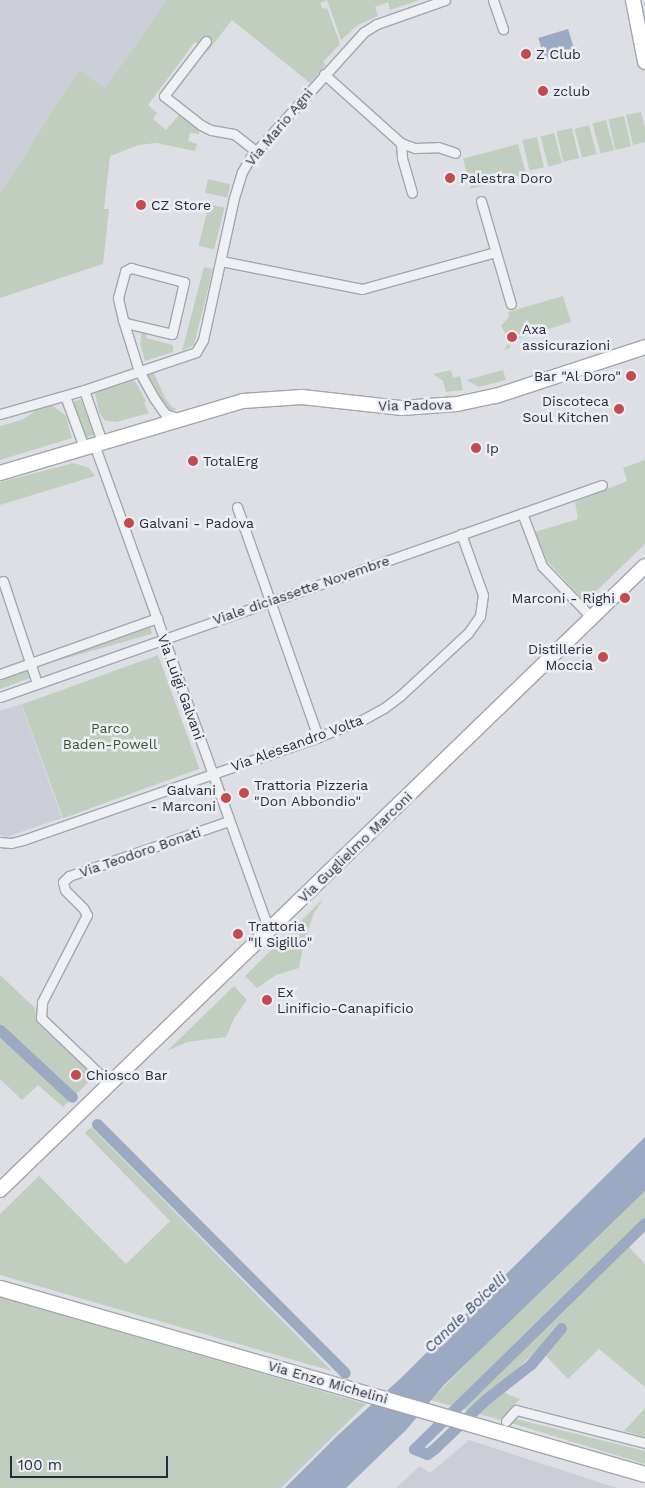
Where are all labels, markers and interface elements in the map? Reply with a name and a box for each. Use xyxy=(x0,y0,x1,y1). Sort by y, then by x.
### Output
place label: Z Club xyxy=(536,46,581,62)
marker: Z Club xyxy=(520,48,532,60)
place label: zclub xyxy=(553,83,590,99)
street label: Via Mario Agni xyxy=(241,84,317,170)
marker: zclub xyxy=(537,85,549,97)
place label: Palestra Doro xyxy=(460,170,553,186)
marker: Palestra Doro xyxy=(444,172,456,184)
place label: CZ Store xyxy=(151,197,211,213)
marker: CZ Store xyxy=(135,199,147,211)
place label: Axa assicurazioni xyxy=(522,321,610,354)
marker: Axa assicurazioni xyxy=(506,331,518,343)
place label: Bar "Al Doro" xyxy=(533,368,621,384)
marker: Bar "Al Doro" xyxy=(625,370,637,382)
place label: Discoteca Soul Kitchen xyxy=(522,393,609,426)
street label: Via Padova xyxy=(378,396,452,414)
marker: Discoteca Soul Kitchen xyxy=(613,403,625,415)
place label: Ip xyxy=(486,440,499,456)
marker: Ip xyxy=(470,442,482,454)
place label: TotalErg xyxy=(203,453,258,469)
marker: TotalErg xyxy=(187,455,199,467)
place label: Galvani - Padova xyxy=(139,515,254,531)
marker: Galvani - Padova xyxy=(123,517,135,529)
street label: Viale diciassette Novembre xyxy=(210,552,392,628)
place label: Marconi - Righi xyxy=(512,590,615,606)
marker: Marconi - Righi xyxy=(619,592,631,604)
street label: Via Luigi Galvani xyxy=(154,632,208,742)
place label: Distillerie Moccia xyxy=(528,641,593,674)
marker: Distillerie Moccia xyxy=(597,651,609,663)
street label: Via Alessandro Volta xyxy=(228,711,366,775)
park label: Parco Baden-Powell xyxy=(63,720,157,752)
place label: Trattoria Pizzeria "Don Abbondio" xyxy=(254,777,369,810)
place label: Galvani - Marconi xyxy=(150,782,216,814)
marker: Trattoria Pizzeria "Don Abbondio" xyxy=(238,787,250,799)
street label: Via Guglielmo Marconi xyxy=(294,788,416,906)
marker: Galvani - Marconi xyxy=(220,792,232,804)
street label: Via Teodoro Bonati xyxy=(77,823,203,881)
place label: Trattoria "Il Sigillo" xyxy=(248,918,313,950)
marker: Trattoria "Il Sigillo" xyxy=(232,928,244,940)
place label: Ex Linificio-Canapificio xyxy=(277,984,414,1016)
marker: Ex Linificio-Canapificio xyxy=(261,994,273,1006)
place label: Chiosco Bar xyxy=(86,1067,168,1083)
marker: Chiosco Bar xyxy=(70,1069,82,1081)
water label: Canale Boicelli xyxy=(421,1269,511,1357)
street label: Via Enzo Michelini xyxy=(266,1357,390,1407)
scale bar xyxy=(12,1446,170,1478)
text: 100 m xyxy=(18,1456,62,1474)

